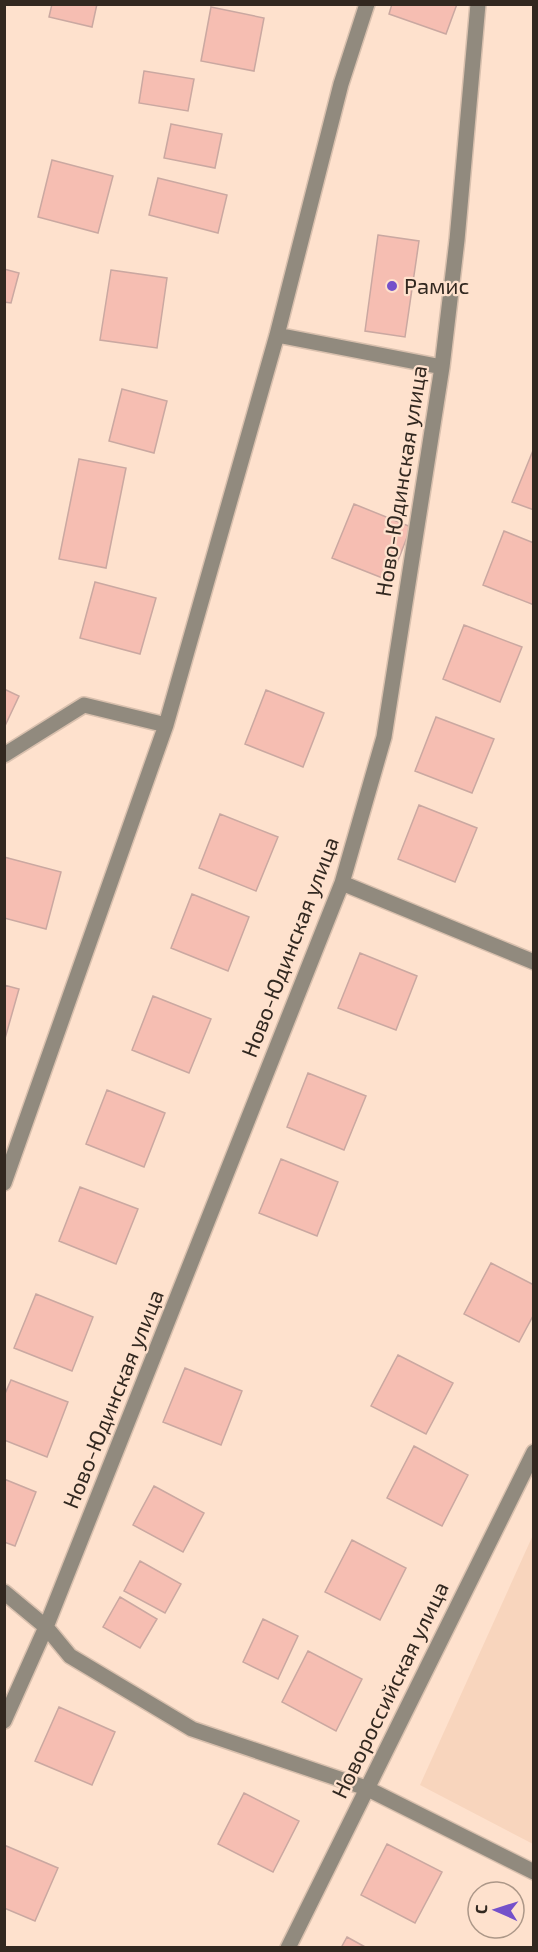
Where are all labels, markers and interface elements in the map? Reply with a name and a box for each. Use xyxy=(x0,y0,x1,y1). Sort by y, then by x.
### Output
place label: Рамис xyxy=(404,272,469,298)
marker: Рамис xyxy=(385,279,399,293)
street label: Ново-Юдинская улица xyxy=(369,363,432,598)
street label: Ново-Юдинская улица xyxy=(235,833,344,1061)
street label: Ново-Юдинская улица xyxy=(56,1285,169,1512)
street label: Новороссийская улица xyxy=(325,1577,454,1803)
north arrow xyxy=(466,1880,526,1940)
text: С xyxy=(471,1904,490,1914)

